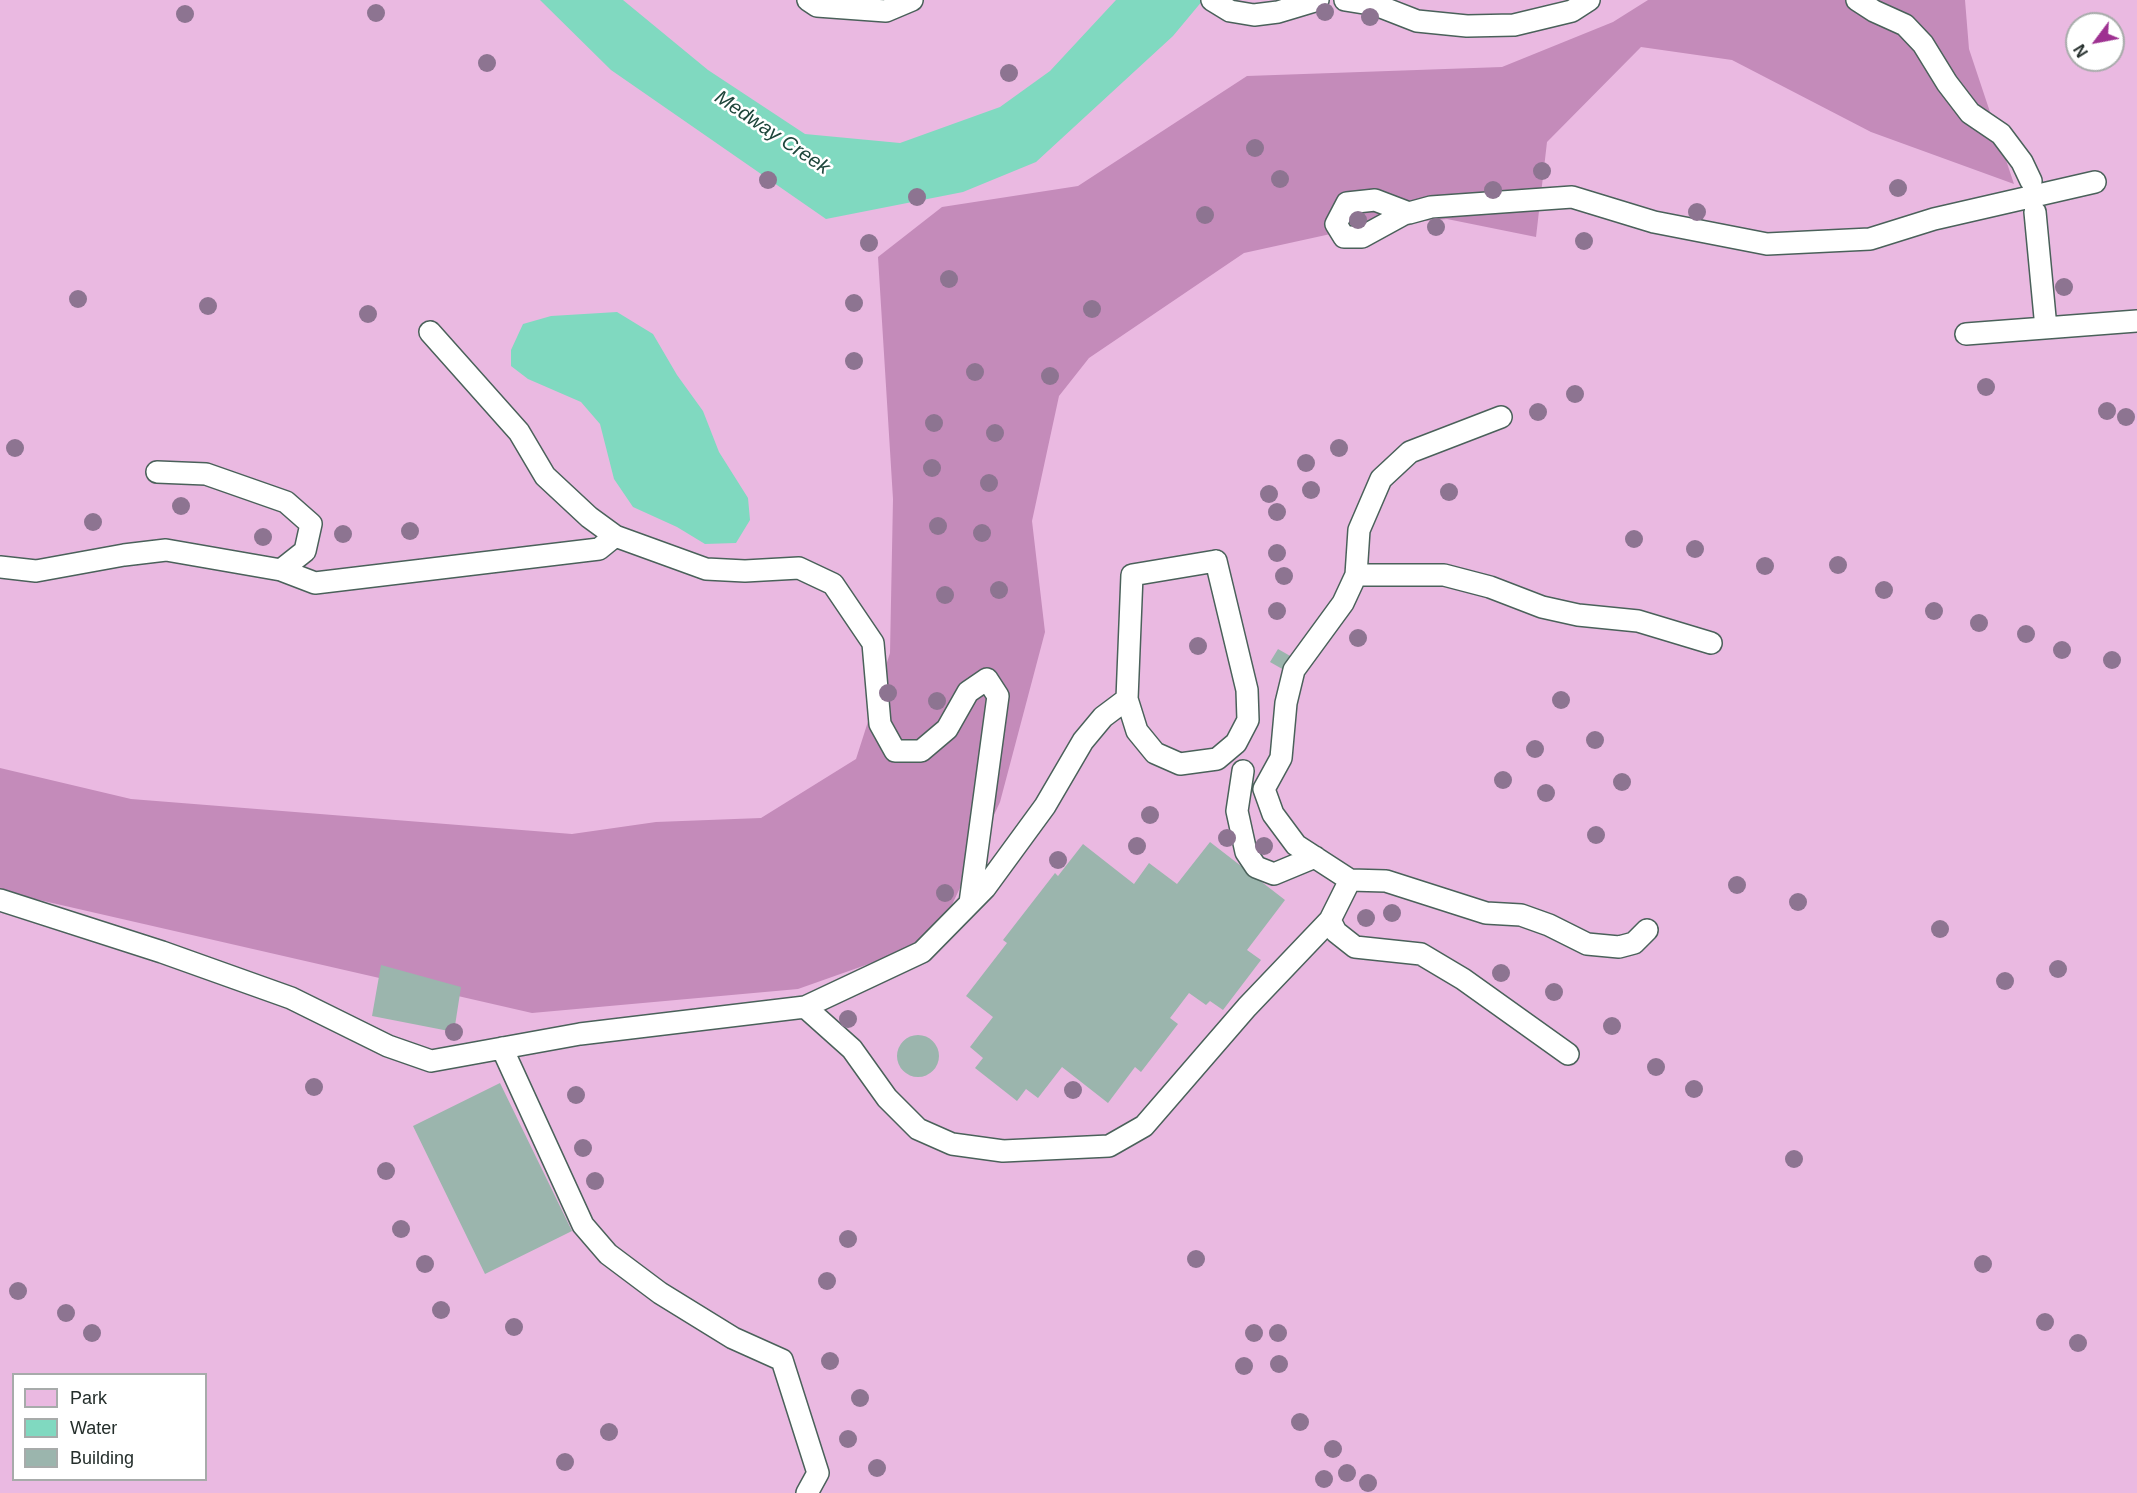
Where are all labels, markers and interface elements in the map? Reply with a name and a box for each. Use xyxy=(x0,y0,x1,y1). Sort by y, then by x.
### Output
north arrow xyxy=(2065,12,2125,72)
text: N xyxy=(2071,41,2091,60)
water label: Medway Creek xyxy=(710,86,834,180)
legend xyxy=(12,1373,207,1481)
text: Park xyxy=(70,1388,107,1408)
text: Water xyxy=(70,1418,117,1438)
text: Building xyxy=(70,1448,134,1468)

